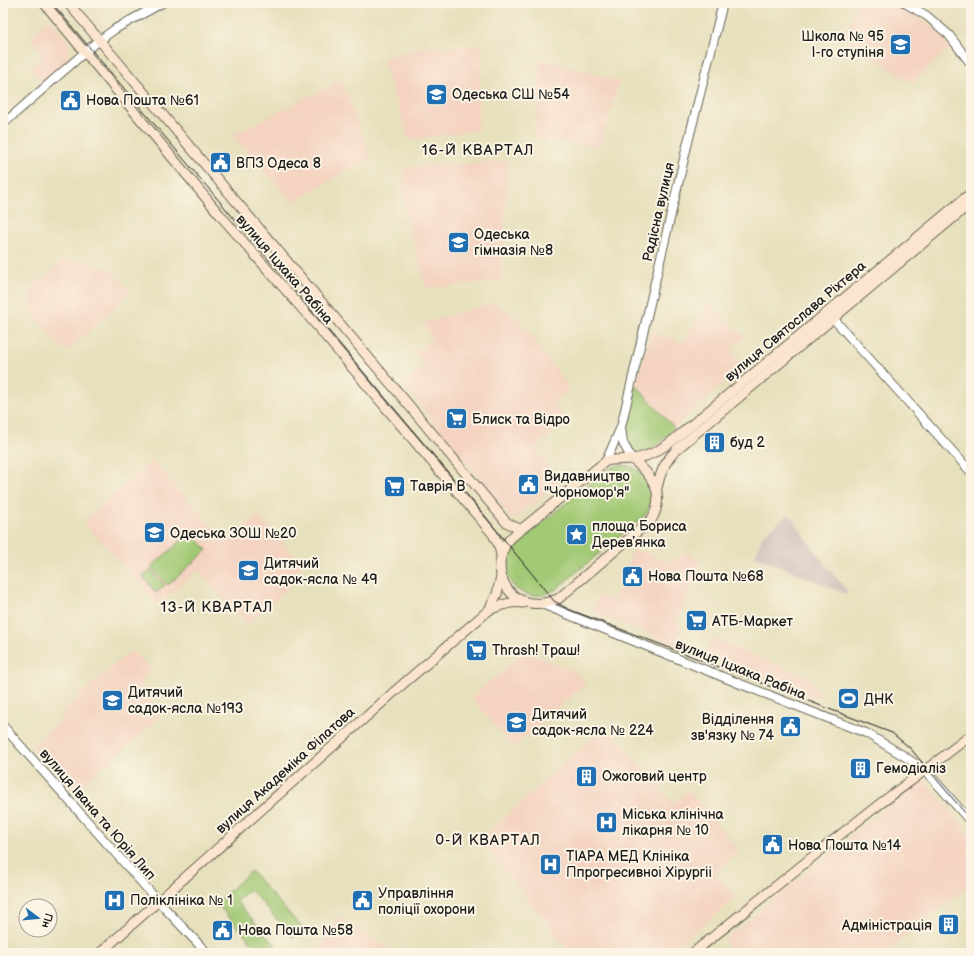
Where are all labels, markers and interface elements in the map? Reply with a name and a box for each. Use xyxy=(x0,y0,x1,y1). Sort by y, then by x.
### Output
place label: Школа № 95 І-го ступіня xyxy=(801,28,884,61)
school or university icon: Школа № 95 І-го ступіня xyxy=(887,31,913,57)
school or university icon: Одеська СШ №54 xyxy=(424,81,450,107)
place label: Одеська СШ №54 xyxy=(452,86,570,103)
public building icon: Нова Пошта №61 xyxy=(57,87,83,113)
place label: Нова Пошта №61 xyxy=(86,92,199,109)
district label: 16-Й КВАРТАЛ xyxy=(422,141,534,160)
public building icon: ВПЗ Одеса 8 xyxy=(208,150,234,176)
place label: ВПЗ Одеса 8 xyxy=(236,155,321,172)
street label: Радісна вулиця xyxy=(639,161,678,263)
street label: вулиця Іцхака Рабіна xyxy=(232,211,337,328)
place label: Одеська гімназія №8 xyxy=(474,226,553,259)
school or university icon: Одеська гімназія №8 xyxy=(446,229,472,255)
street label: вулиця Святослава Ріхтера xyxy=(721,257,870,385)
supermarket icon: Блиск та Відро xyxy=(443,406,469,432)
place label: Блиск та Відро xyxy=(472,411,570,428)
building icon: буд 2 xyxy=(702,429,728,455)
place label: буд 2 xyxy=(730,434,765,451)
place label: Видавництво "Чорномор'я" xyxy=(544,468,630,501)
public building icon: Видавництво "Чорномор'я" xyxy=(515,471,541,497)
supermarket icon: Таврія В xyxy=(381,473,407,499)
place label: Таврія В xyxy=(410,478,466,495)
place label: площа Бориса Деревʼянка xyxy=(592,518,688,551)
school or university icon: Одеська ЗОШ №20 xyxy=(142,520,168,546)
place icon: площа Бориса Деревʼянка xyxy=(564,521,590,547)
place label: Одеська ЗОШ №20 xyxy=(170,525,297,542)
place label: Дитячий садок-ясла № 49 xyxy=(264,555,378,588)
school or university icon: Дитячий садок-ясла № 49 xyxy=(235,558,261,584)
public building icon: Нова Пошта №68 xyxy=(619,563,645,589)
place label: Нова Пошта №68 xyxy=(648,568,764,585)
district label: 13-Й КВАРТАЛ xyxy=(161,598,273,617)
supermarket icon: АТБ-Маркет xyxy=(684,608,710,634)
place label: АТБ-Маркет xyxy=(711,613,794,630)
street label: вулиця Іцхака Рабіна xyxy=(673,635,809,704)
supermarket icon: Thrash! Траш! xyxy=(464,637,490,663)
place label: Thrash! Траш! xyxy=(492,642,580,659)
place label: Дитячий садок-ясла №193 xyxy=(128,684,243,717)
sports icon: ДНК xyxy=(835,686,861,712)
school or university icon: Дитячий садок-ясла №193 xyxy=(99,687,125,713)
place label: ДНК xyxy=(864,691,894,708)
street label: вулиця Академіка Філатова xyxy=(212,703,359,837)
place label: Дитячий садок-ясла № 224 xyxy=(532,706,654,739)
school or university icon: Дитячий садок-ясла № 224 xyxy=(504,709,530,735)
place label: Відділення зв'язку № 74 xyxy=(691,711,774,744)
public building icon: Відділення зв'язку № 74 xyxy=(777,714,803,740)
street label: вулиця Івана та Юрія Лип xyxy=(36,745,159,884)
building icon: Гемодіаліз xyxy=(848,755,874,781)
place label: Гемодіаліз xyxy=(876,760,946,777)
building icon: Ожоговий центр xyxy=(573,763,599,789)
place label: Ожоговий центр xyxy=(602,768,707,785)
place label: Міська клінічна лікарня № 10 xyxy=(622,806,725,839)
hospital icon: Міська клінічна лікарня № 10 xyxy=(594,809,620,835)
district label: 0-Й КВАРТАЛ xyxy=(435,831,541,850)
public building icon: Нова Пошта №14 xyxy=(760,832,786,858)
place label: Нова Пошта №14 xyxy=(788,837,901,854)
place label: ТІАРА МЕД Клініка Ппрогресивноі Хірургіі xyxy=(566,848,712,881)
hospital icon: ТІАРА МЕД Клініка Ппрогресивноі Хірургіі xyxy=(538,851,564,877)
place label: Управління поліції охорони xyxy=(378,885,475,918)
hospital icon: Поліклініка № 1 xyxy=(102,887,128,913)
public building icon: Управління поліції охорони xyxy=(349,888,375,914)
place label: Поліклініка № 1 xyxy=(130,892,233,909)
north arrow xyxy=(18,898,58,938)
text: Пн xyxy=(39,912,55,929)
building icon: Адміністрація xyxy=(935,912,961,938)
public building icon: Нова Пошта №58 xyxy=(209,917,235,943)
place label: Адміністрація xyxy=(841,917,932,934)
place label: Нова Пошта №58 xyxy=(238,922,353,939)

